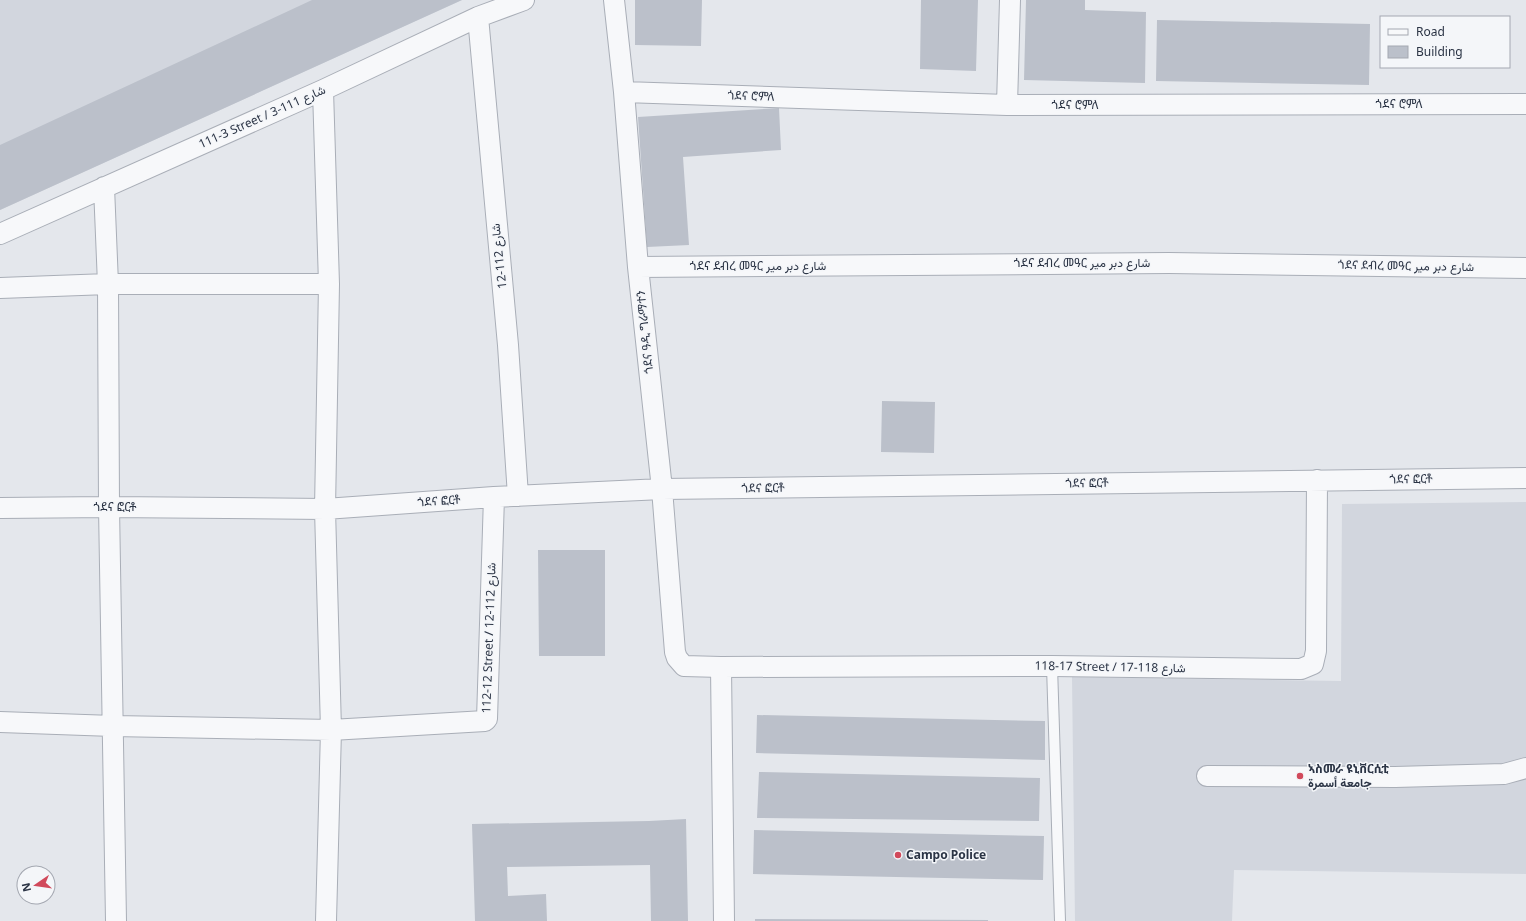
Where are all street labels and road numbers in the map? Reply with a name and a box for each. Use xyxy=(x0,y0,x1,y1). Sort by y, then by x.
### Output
street label: 111-3 Street / شارع 111-3 xyxy=(196,81,328,153)
street label: ጎደና ሮምለ xyxy=(727,86,775,105)
street label: ጎደና ሮምለ xyxy=(1376,95,1422,112)
street label: ጎደና ሮምለ xyxy=(1052,96,1098,113)
street label: شارع 112-12 xyxy=(487,223,511,289)
street label: ጎደና ደብረ መዓር شارع دبر مير xyxy=(1014,254,1150,272)
street label: ጎደና ደብረ መዓር شارع دبر مير xyxy=(1338,256,1474,276)
street label: ጎደና ደብረ መዓር شارع دبر مير xyxy=(690,257,826,275)
street label: ጎደና ዓዲ ግራማተን xyxy=(632,290,657,374)
street label: ጎደና ፎርቶ xyxy=(1389,470,1434,487)
street label: ጎደና ፎርቶ xyxy=(1065,474,1110,491)
street label: ጎደና ፎርቶ xyxy=(741,479,786,496)
street label: ጎደና ፎርቶ xyxy=(417,490,462,510)
street label: ጎደና ፎርቶ xyxy=(93,498,137,515)
street label: 112-12 Street / شارع 112-12 xyxy=(477,562,501,714)
street label: 118-17 Street / شارع 118-17 xyxy=(1034,657,1186,677)

